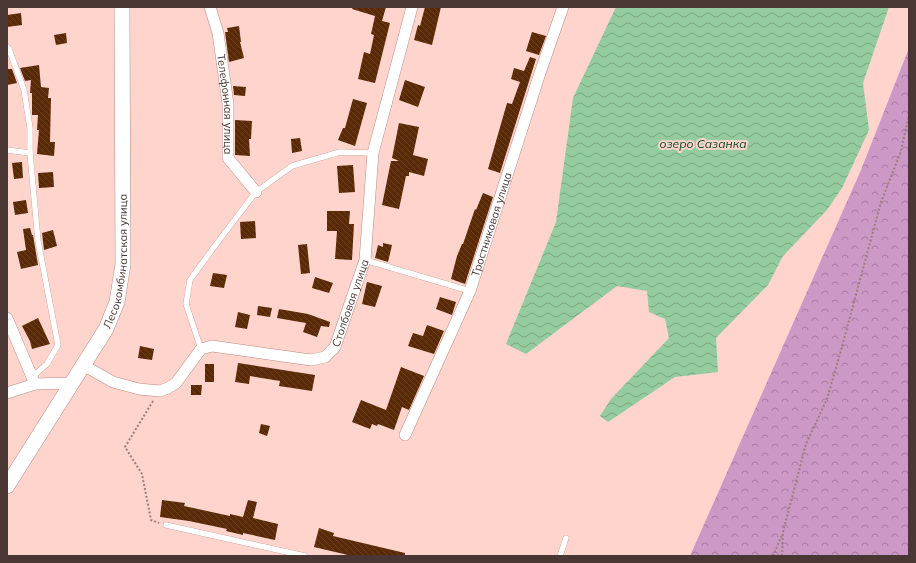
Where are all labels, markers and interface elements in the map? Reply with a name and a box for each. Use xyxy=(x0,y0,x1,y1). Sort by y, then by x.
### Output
street label: Телефонная улица xyxy=(214,53,235,154)
water label: озеро Сазанка xyxy=(660,136,746,151)
street label: Тростниковая улица xyxy=(468,170,515,278)
street label: Лесокомбинатская улица xyxy=(100,194,130,331)
street label: Столбовая улица xyxy=(329,257,372,349)

